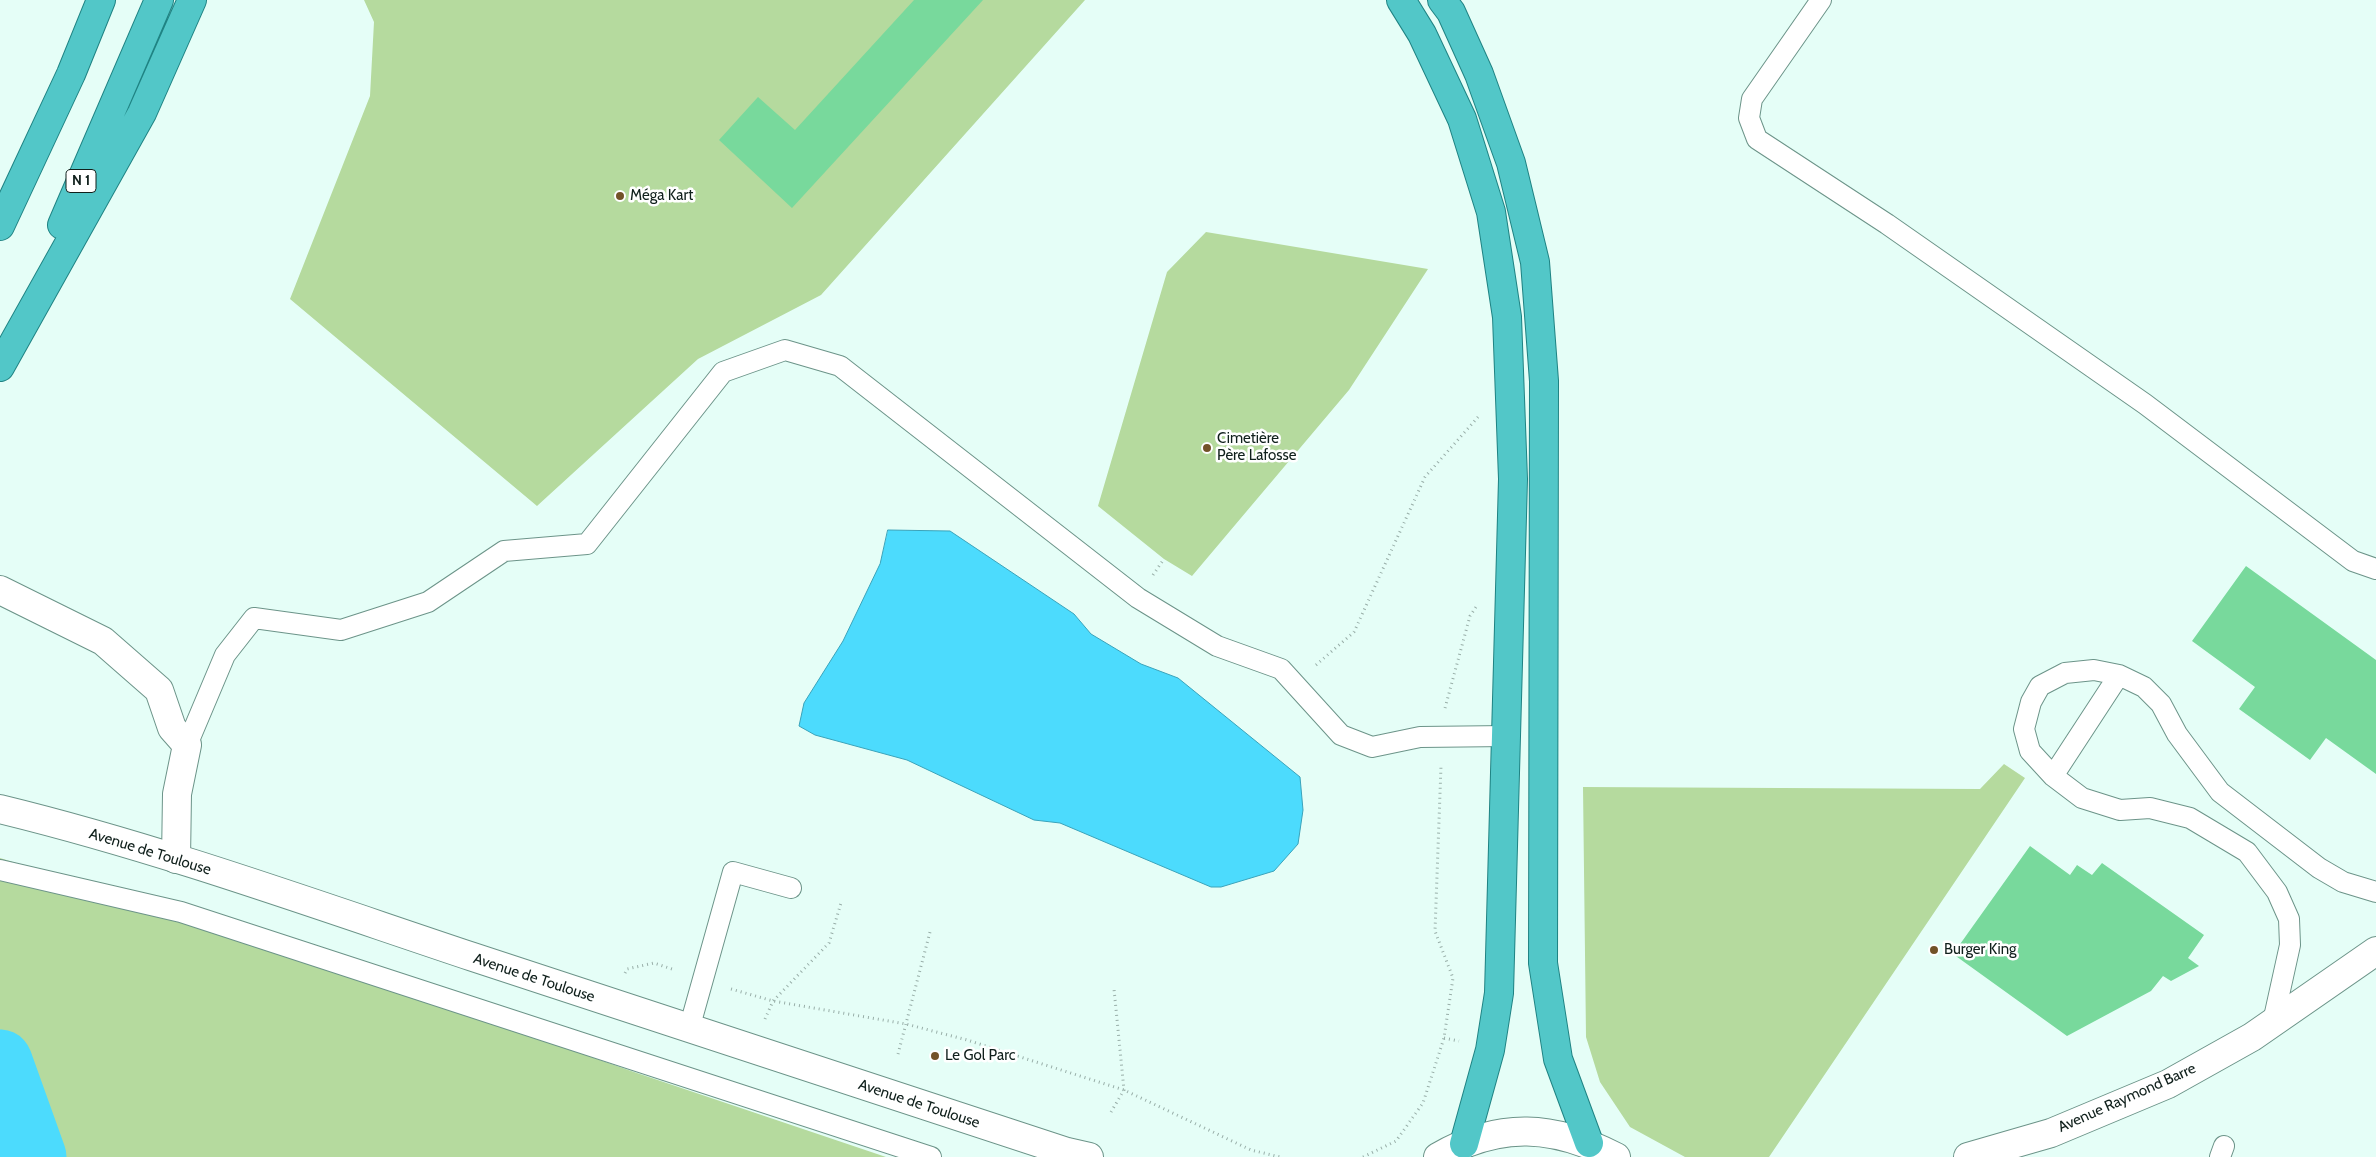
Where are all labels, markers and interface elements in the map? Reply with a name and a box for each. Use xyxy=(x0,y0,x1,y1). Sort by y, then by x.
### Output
road number: N 1 xyxy=(66,170,96,192)
place label: Méga Kart xyxy=(630,187,693,205)
marker: Méga Kart xyxy=(614,190,626,202)
place label: Cimetière Père Lafosse xyxy=(1217,430,1296,465)
marker: Cimetière Père Lafosse xyxy=(1201,442,1213,454)
street label: Avenue de Toulouse xyxy=(87,825,213,879)
place label: Burger King xyxy=(1944,941,2017,959)
marker: Burger King xyxy=(1928,944,1940,956)
street label: Avenue de Toulouse xyxy=(471,950,597,1006)
place label: Le Gol Parc xyxy=(945,1047,1016,1065)
marker: Le Gol Parc xyxy=(929,1050,941,1062)
street label: Avenue Raymond Barre xyxy=(2055,1059,2199,1137)
street label: Avenue de Toulouse xyxy=(856,1076,982,1132)

